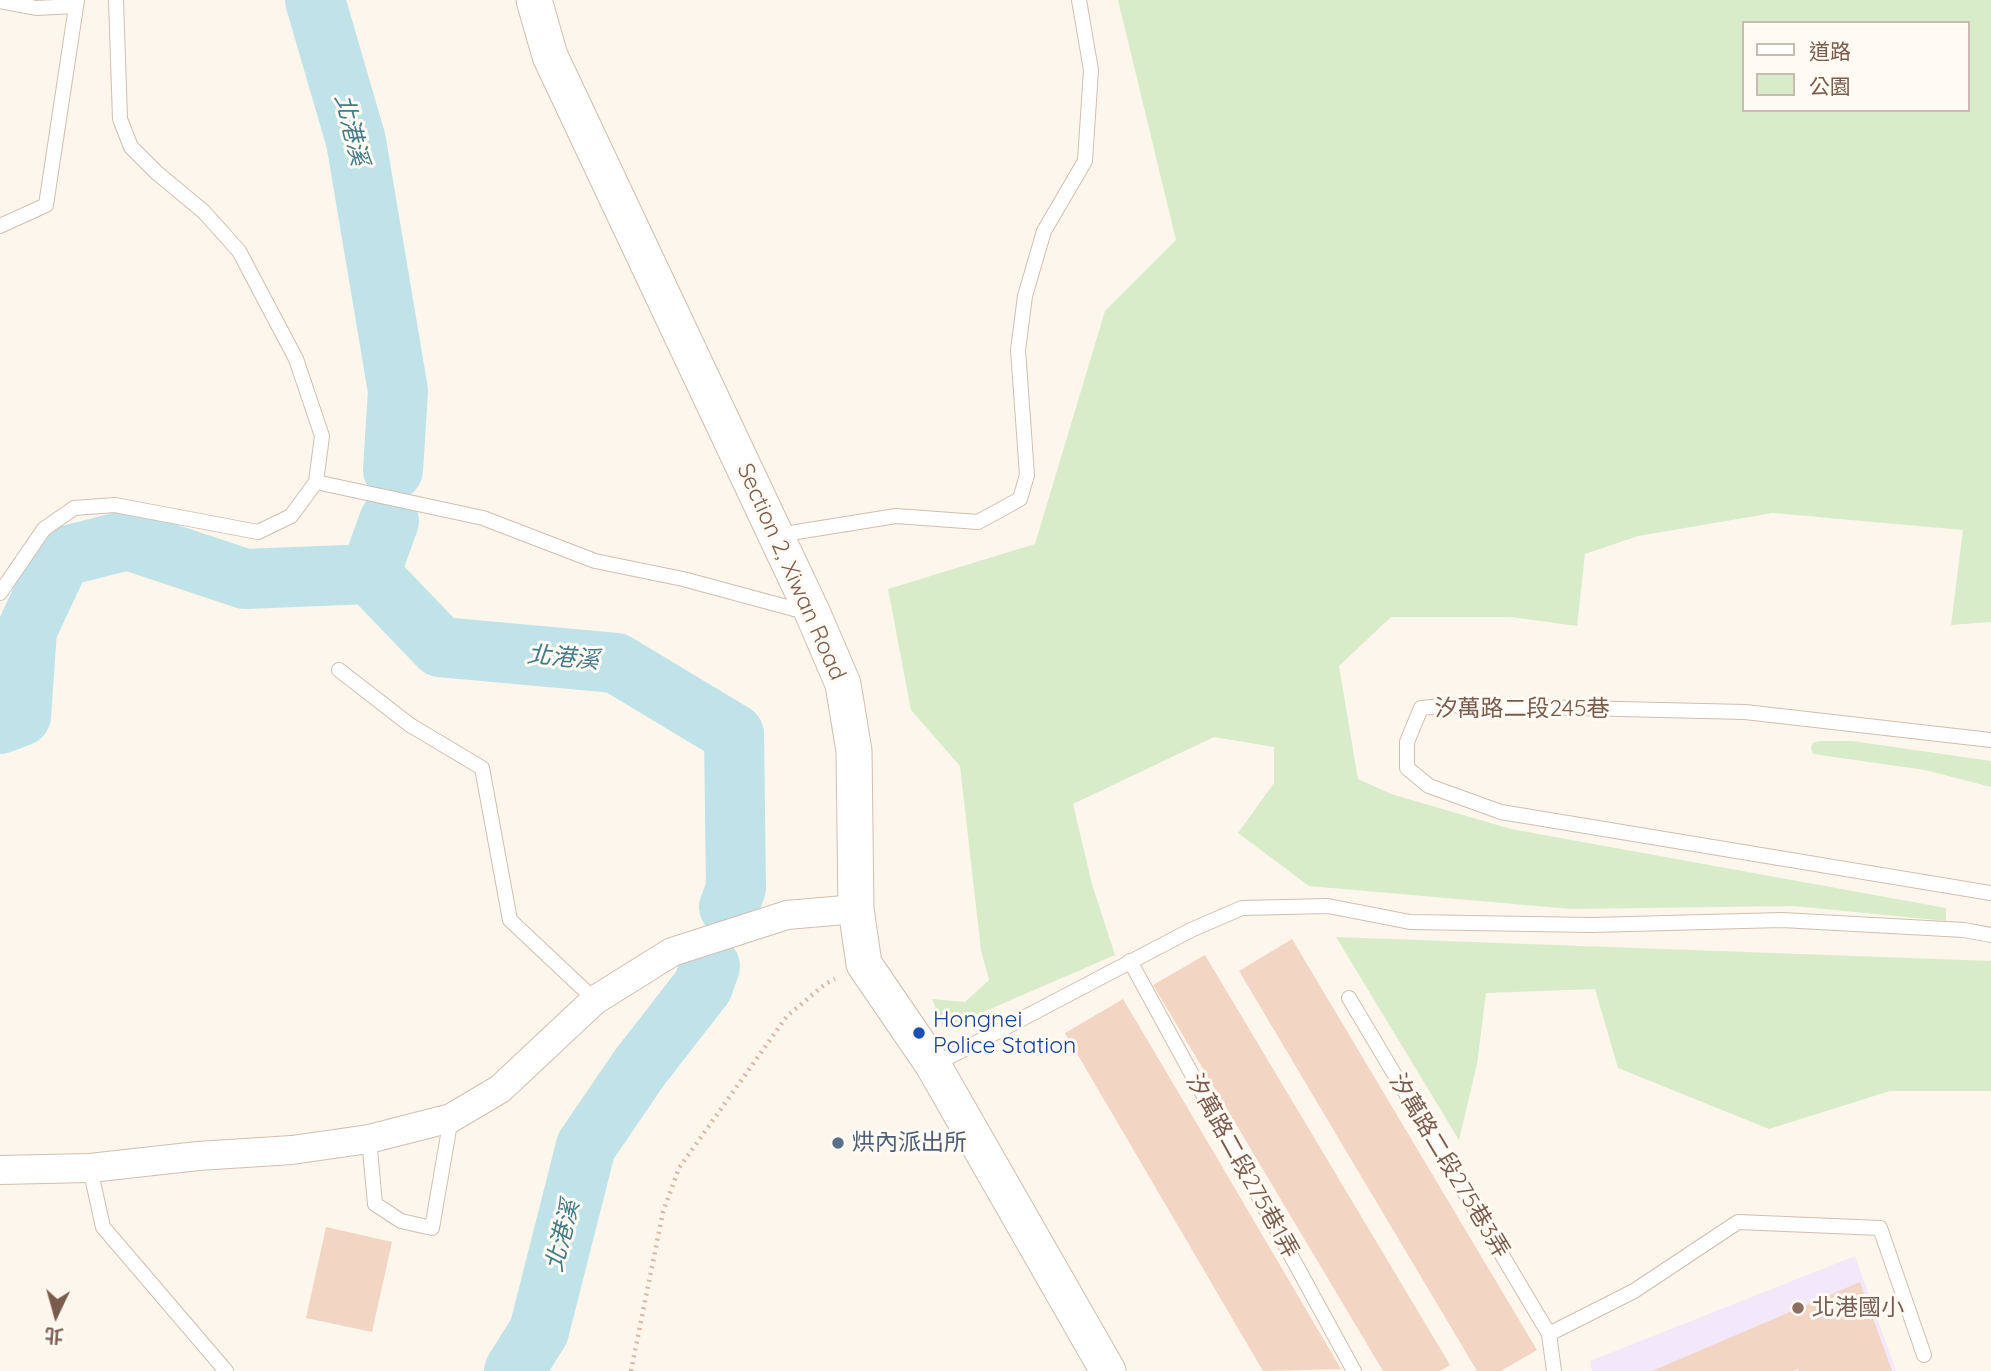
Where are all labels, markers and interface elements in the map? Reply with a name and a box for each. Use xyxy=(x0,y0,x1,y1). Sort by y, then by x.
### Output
legend xyxy=(1742,21,1970,112)
text: 道路 xyxy=(1809,38,1851,64)
text: 公園 xyxy=(1809,73,1851,99)
water label: 北港溪 xyxy=(328,92,374,168)
street label: Section 2, Xiwan Road xyxy=(731,459,851,685)
water label: 北港溪 xyxy=(526,641,600,675)
street label: 汐萬路二段245巷 xyxy=(1434,695,1610,723)
place label: Hongnei Police Station xyxy=(933,1006,1076,1060)
marker: Hongnei Police Station xyxy=(911,1025,927,1041)
street label: 汐萬路二段275巷1弄 xyxy=(1180,1069,1304,1263)
street label: 汐萬路二段275巷3弄 xyxy=(1383,1069,1515,1263)
place label: 烘內派出所 xyxy=(852,1129,967,1157)
marker: 烘內派出所 xyxy=(830,1135,846,1151)
water label: 北港溪 xyxy=(540,1198,586,1274)
north arrow xyxy=(21,1280,91,1350)
place label: 北港國小 xyxy=(1812,1294,1904,1322)
marker: 北港國小 xyxy=(1790,1300,1806,1316)
text: 北 xyxy=(44,1323,65,1349)

